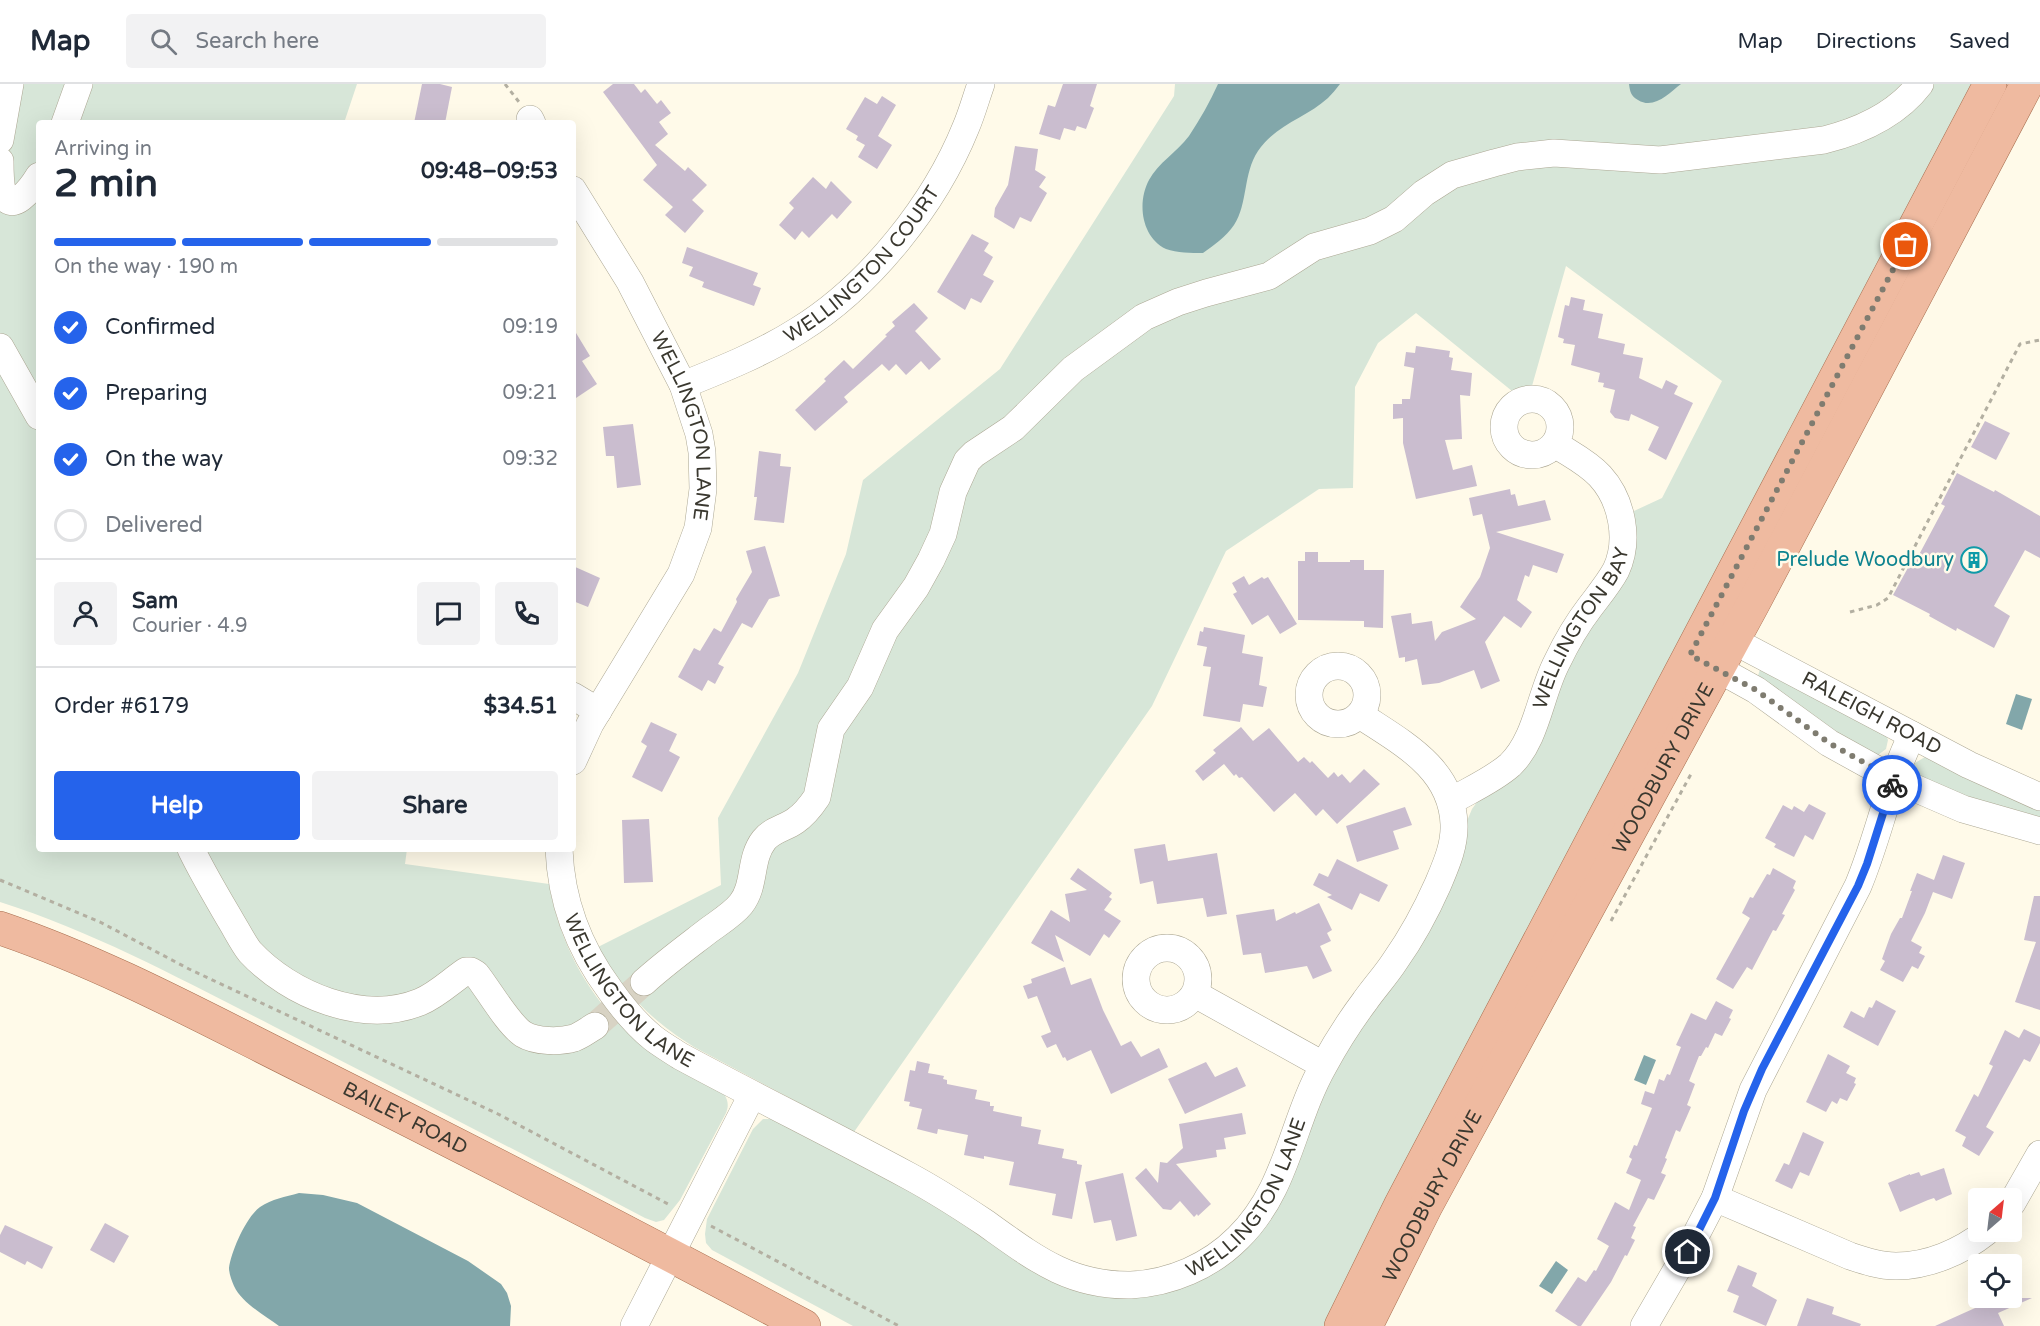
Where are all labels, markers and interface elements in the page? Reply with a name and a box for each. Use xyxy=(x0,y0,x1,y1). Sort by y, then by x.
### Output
search box xyxy=(126,14,546,68)
text: Map xyxy=(30,24,90,58)
icon: search xyxy=(147,25,180,58)
text: Search here xyxy=(195,28,319,54)
text: Map xyxy=(1737,29,1783,54)
text: Directions xyxy=(1816,29,1916,54)
text: Saved xyxy=(1949,29,2010,54)
text: Arriving in xyxy=(54,137,152,161)
text: 09:48–09:53 xyxy=(421,158,558,184)
text: 2 min xyxy=(54,160,158,207)
street label: WELLINGTON COURT xyxy=(780,182,945,348)
pin xyxy=(1880,219,1931,270)
icon: bag xyxy=(1889,228,1922,261)
text: On the way · 190 m xyxy=(54,255,238,279)
icon: check xyxy=(54,311,87,344)
text: Confirmed xyxy=(105,314,215,340)
text: 09:19 xyxy=(503,315,558,339)
street label: WELLINGTON LANE xyxy=(646,327,715,522)
icon: check xyxy=(54,377,87,410)
text: Preparing xyxy=(105,380,208,406)
text: 09:21 xyxy=(503,381,558,405)
icon: check xyxy=(54,443,87,476)
text: On the way xyxy=(105,446,223,472)
text: 09:32 xyxy=(503,447,558,471)
text: Delivered xyxy=(105,512,203,538)
street label: WELLINGTON BAY xyxy=(1528,545,1634,712)
building icon: Prelude Woodbury xyxy=(1959,545,1989,575)
place label: Prelude Woodbury xyxy=(1776,548,1954,572)
button: person xyxy=(54,582,117,645)
button: chat xyxy=(417,582,480,645)
button: phone xyxy=(495,582,558,645)
text: Sam xyxy=(132,588,178,614)
text: Courier · 4.9 xyxy=(132,614,247,638)
street label: RALEIGH ROAD xyxy=(1798,667,1946,760)
street label: WOODBURY DRIVE xyxy=(1608,679,1720,858)
text: Order #6179 xyxy=(54,693,189,719)
text: $34.51 xyxy=(483,693,558,719)
courier xyxy=(1862,755,1922,815)
icon: bike xyxy=(1876,769,1909,802)
button: Help xyxy=(54,771,300,840)
button: Share xyxy=(312,771,558,840)
street label: WELLINGTON LANE xyxy=(559,910,698,1073)
street label: BAILEY ROAD xyxy=(339,1077,472,1160)
street label: WOODBURY DRIVE xyxy=(1378,1106,1488,1286)
street label: WELLINGTON LANE xyxy=(1182,1115,1312,1283)
north arrow xyxy=(1968,1188,2022,1242)
map controls xyxy=(1968,1188,2022,1308)
pin xyxy=(1662,1226,1713,1277)
icon: home xyxy=(1671,1235,1704,1268)
button: locate xyxy=(1968,1254,2022,1308)

